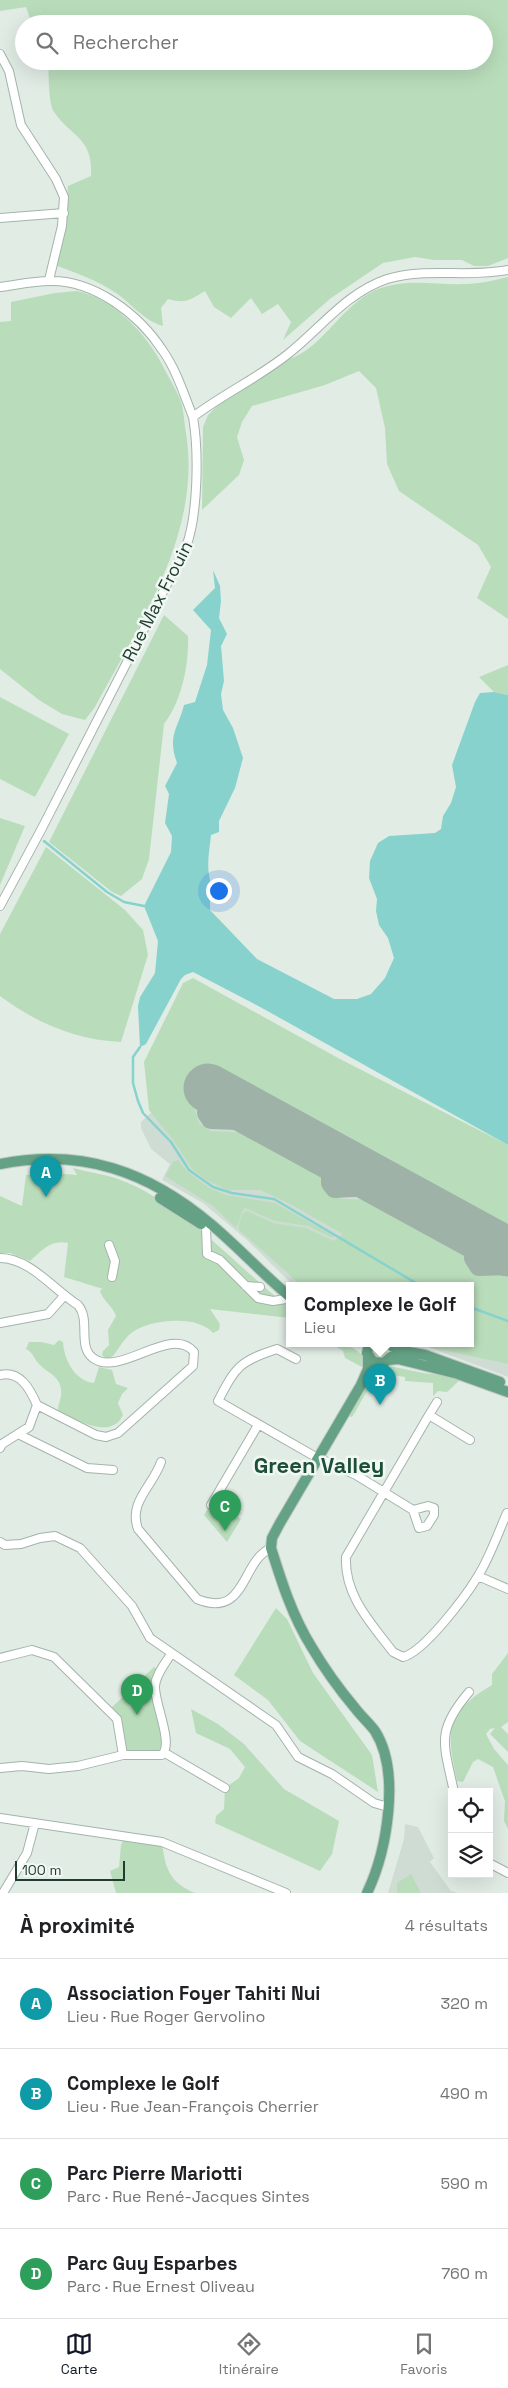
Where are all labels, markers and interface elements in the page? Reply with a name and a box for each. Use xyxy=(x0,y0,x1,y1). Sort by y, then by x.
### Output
search box xyxy=(15,15,493,70)
icon: search xyxy=(33,29,61,57)
text: Rechercher xyxy=(73,30,179,55)
street label: Rue Max Frouin xyxy=(117,537,197,665)
your location xyxy=(206,878,232,904)
pin: A xyxy=(30,1156,62,1197)
popup xyxy=(286,1282,474,1347)
text: Complexe le Golf xyxy=(304,1292,456,1317)
text: Lieu xyxy=(304,1317,336,1338)
pin: B xyxy=(364,1364,396,1405)
district label: Green Valley xyxy=(254,1451,384,1479)
pin: C xyxy=(209,1490,241,1531)
pin: D xyxy=(121,1674,153,1715)
map controls xyxy=(448,1788,493,1878)
button: locate xyxy=(448,1788,493,1833)
button: layers xyxy=(448,1833,493,1878)
scale bar xyxy=(15,1858,125,1881)
text: 100 m xyxy=(22,1861,61,1879)
text: À proximité xyxy=(20,1912,135,1939)
text: 4 résultats xyxy=(405,1915,488,1936)
text: Association Foyer Tahiti Nui xyxy=(67,1981,320,2006)
text: A xyxy=(31,1993,41,2014)
text: 320 m xyxy=(441,1993,488,2014)
text: Lieu · Rue Roger Gervolino xyxy=(67,2006,265,2027)
text: Complexe le Golf xyxy=(67,2071,219,2096)
text: B xyxy=(31,2083,41,2104)
text: 490 m xyxy=(440,2083,488,2104)
text: Lieu · Rue Jean-François Cherrier xyxy=(67,2096,319,2117)
text: Parc Pierre Mariotti xyxy=(67,2161,242,2186)
text: C xyxy=(31,2173,41,2194)
text: 590 m xyxy=(440,2173,488,2194)
text: Parc · Rue René-Jacques Sintes xyxy=(67,2186,310,2207)
text: Parc Guy Esparbes xyxy=(67,2251,237,2276)
text: D xyxy=(31,2263,41,2284)
text: 760 m xyxy=(441,2263,488,2284)
text: Parc · Rue Ernest Oliveau xyxy=(67,2276,255,2297)
tab: Carte xyxy=(61,2330,97,2378)
tab: Itinéraire xyxy=(219,2330,279,2378)
tab: Favoris xyxy=(400,2330,447,2378)

